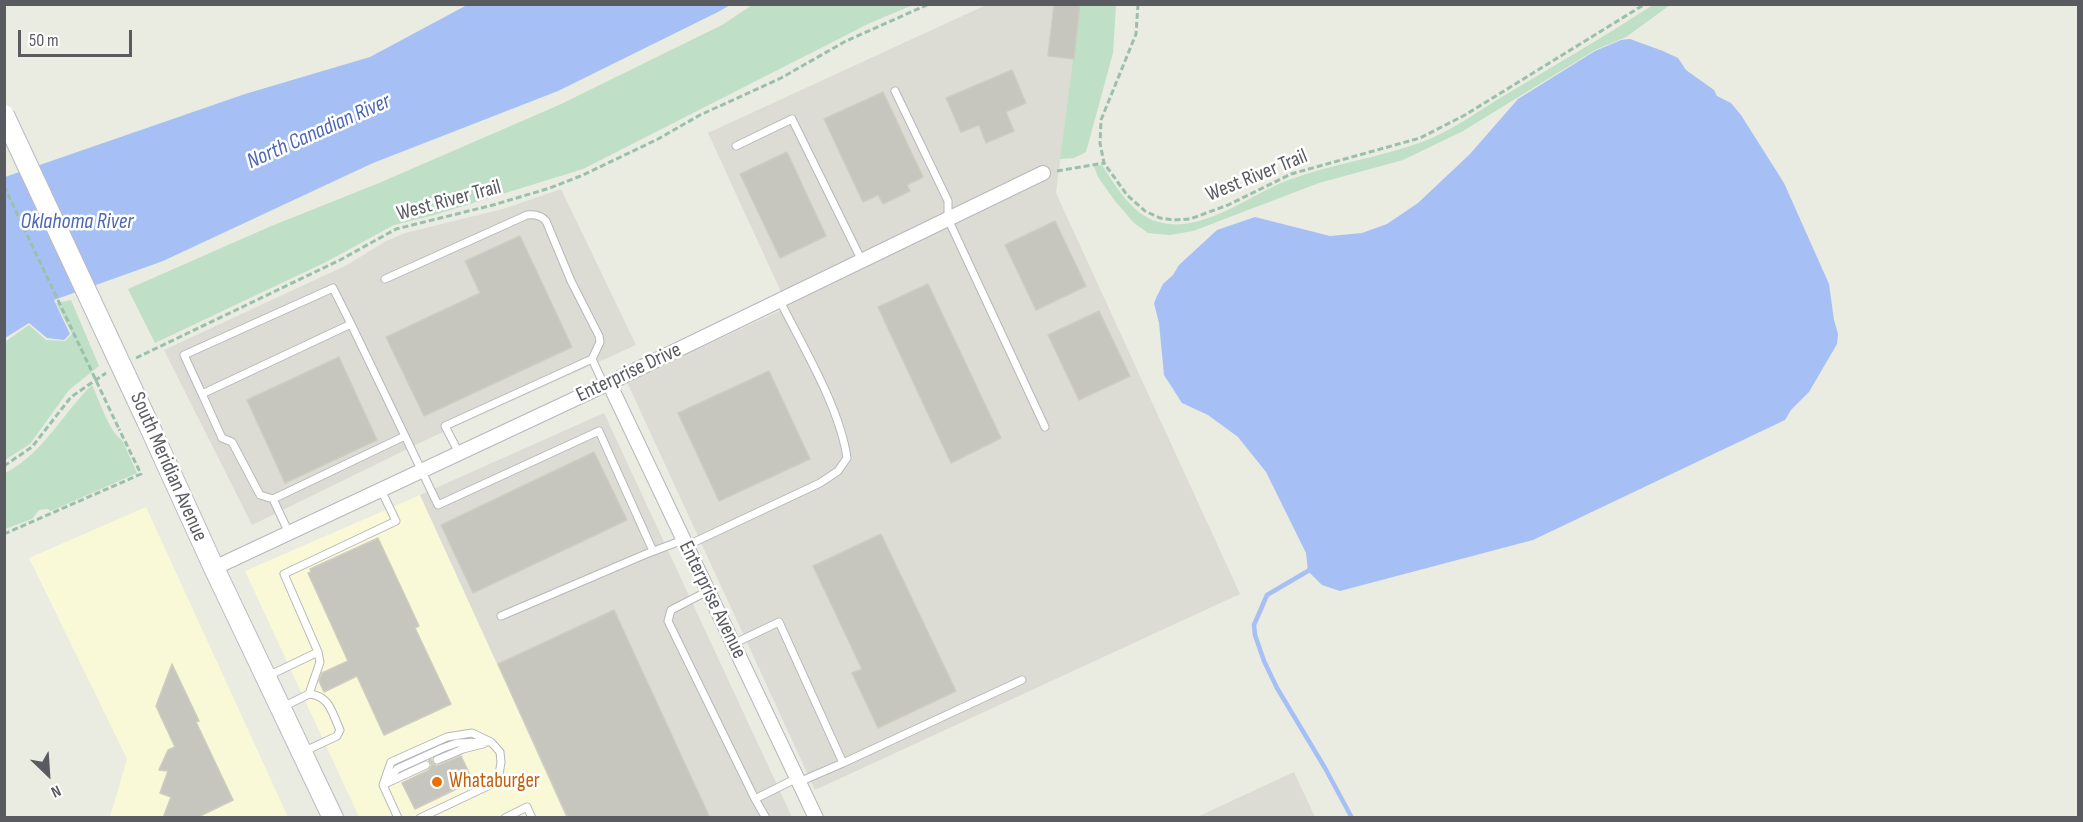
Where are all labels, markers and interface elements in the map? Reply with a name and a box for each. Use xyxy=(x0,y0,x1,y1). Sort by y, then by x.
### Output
scale bar xyxy=(21,18,135,56)
text: 50 m xyxy=(29,30,59,51)
water label: North Canadian River xyxy=(243,89,395,175)
street label: West River Trail xyxy=(1203,144,1311,208)
street label: West River Trail xyxy=(394,175,504,227)
water label: Oklahoma River xyxy=(21,209,133,235)
street label: Enterprise Drive xyxy=(572,338,686,408)
street label: South Meridian Avenue xyxy=(124,389,212,545)
street label: Enterprise Avenue xyxy=(673,537,751,663)
north arrow xyxy=(18,744,78,804)
place label: Whataburger xyxy=(449,769,540,795)
marker: Whataburger xyxy=(430,775,444,789)
text: N xyxy=(48,780,64,801)

